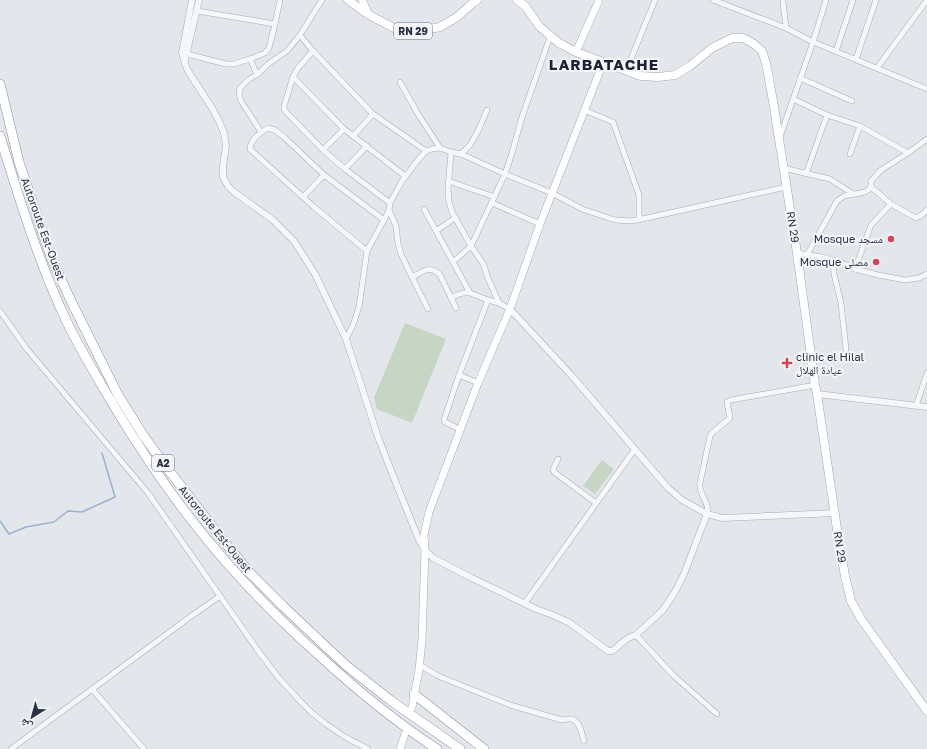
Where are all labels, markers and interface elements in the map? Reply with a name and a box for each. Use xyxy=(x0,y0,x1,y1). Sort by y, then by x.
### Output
road number: RN 29 xyxy=(394,23,432,39)
district label: LARBATACHE xyxy=(549,55,659,73)
street label: Autoroute Est-Ouest xyxy=(19,176,68,282)
street label: RN 29 xyxy=(785,210,802,244)
place label: Mosque مسجد xyxy=(814,232,883,245)
marker: Mosque مسجد xyxy=(886,234,896,244)
place label: Mosque مصلى xyxy=(800,255,868,269)
marker: Mosque مصلى xyxy=(871,257,881,267)
place label: clinic el Hilal عيادة الهلال xyxy=(796,350,865,377)
marker: clinic el Hilal عيادة الهلال xyxy=(781,357,793,369)
road number: A2 xyxy=(152,455,174,471)
street label: Autoroute Est-Ouest xyxy=(176,483,254,575)
street label: RN 29 xyxy=(832,530,849,564)
north arrow xyxy=(12,697,52,737)
text: ش xyxy=(17,715,35,734)

